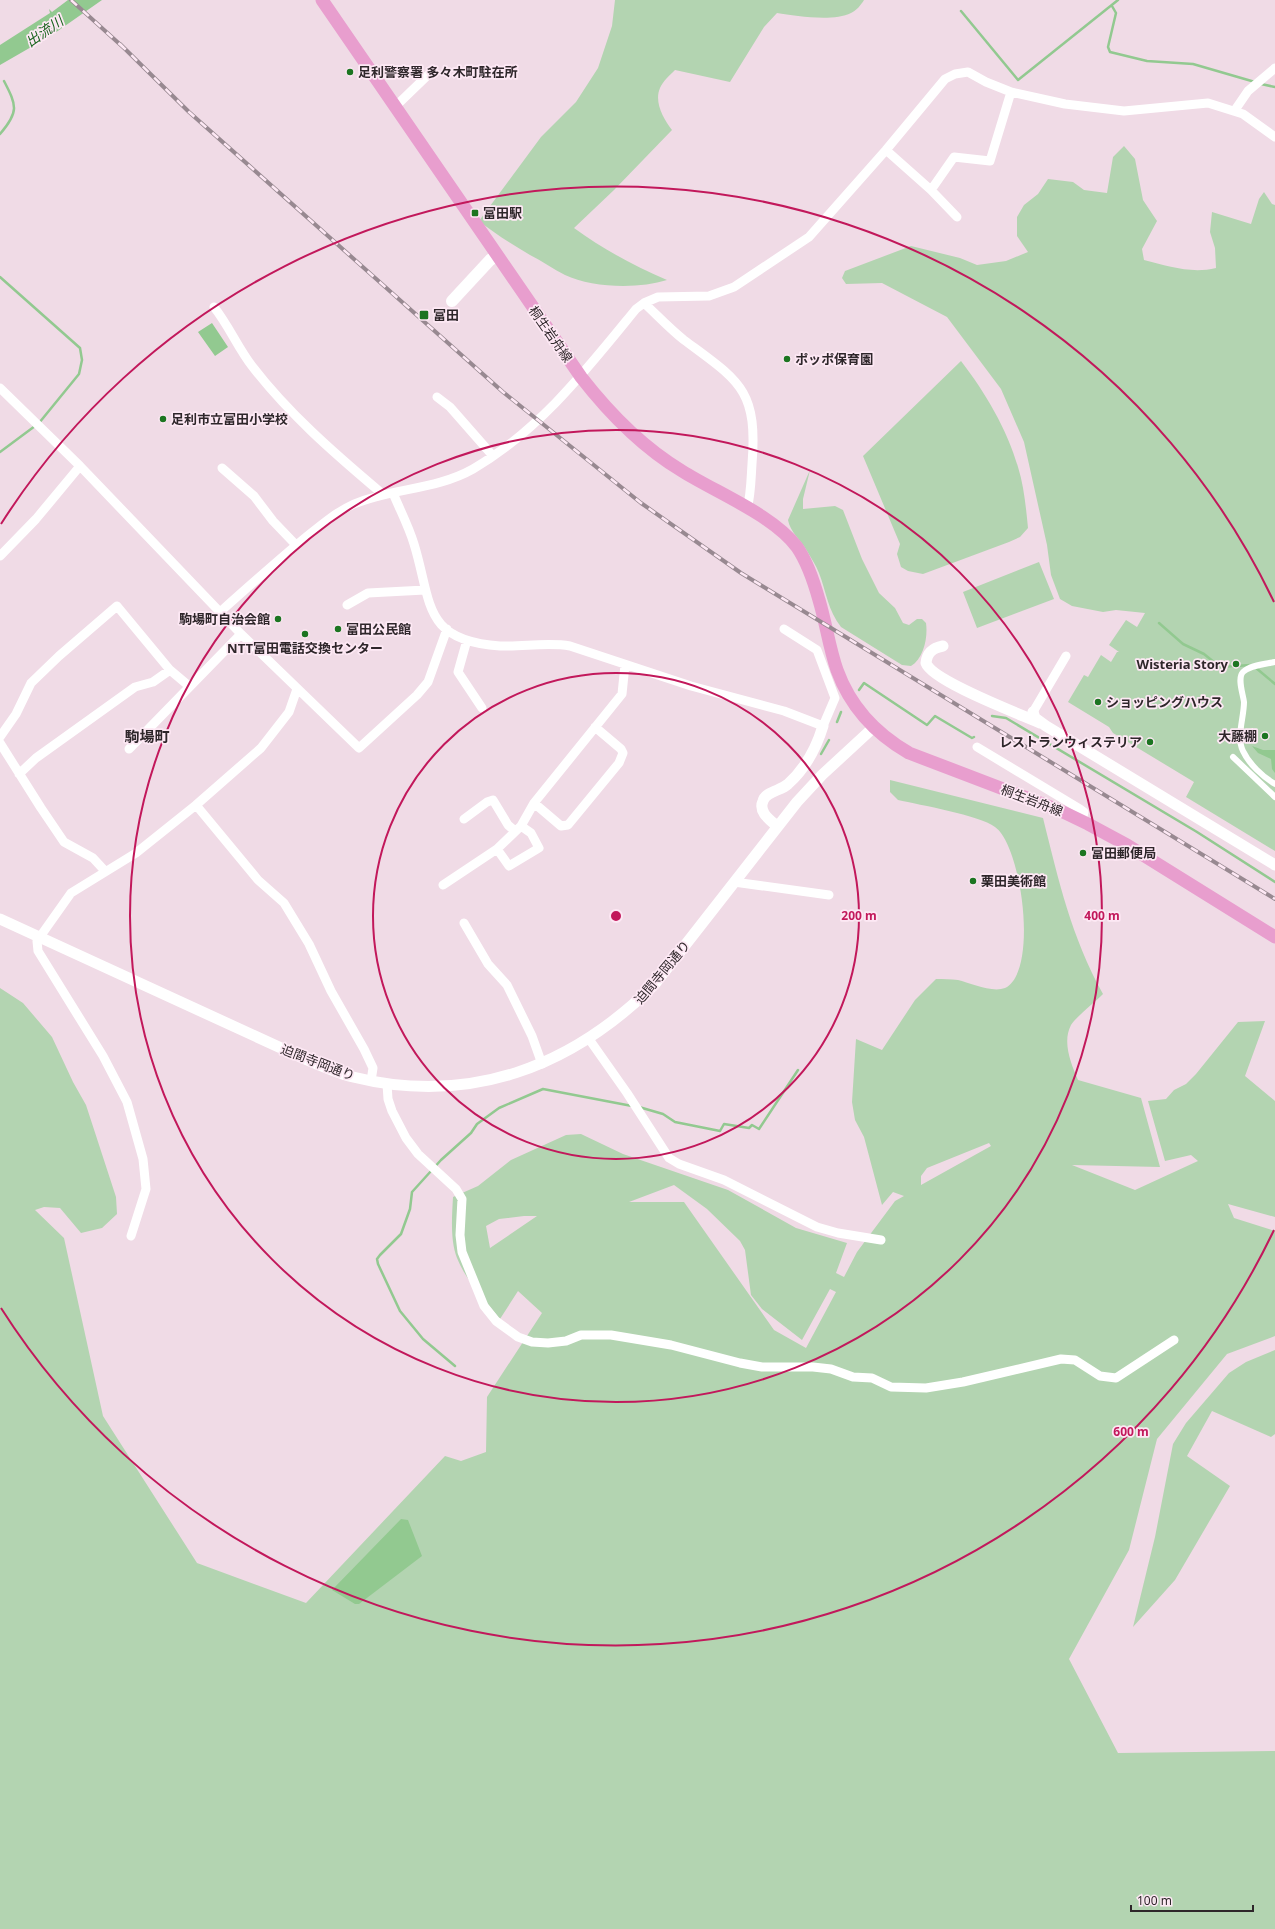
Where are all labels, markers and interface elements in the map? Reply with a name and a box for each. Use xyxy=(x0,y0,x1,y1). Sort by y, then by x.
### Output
water label: 出流川 xyxy=(21,10,68,51)
place label: 足利警察署 多々木町駐在所 xyxy=(358,63,517,81)
marker: 足利警察署 多々木町駐在所 xyxy=(345,67,355,77)
place label: 富田駅 xyxy=(483,204,522,222)
marker: 富田駅 xyxy=(470,208,480,218)
street label: 桐生岩舟線 xyxy=(525,302,577,366)
place label: 富田 xyxy=(433,306,459,324)
marker: 富田 xyxy=(418,309,430,321)
place label: ポッポ保育園 xyxy=(795,350,873,368)
marker: ポッポ保育園 xyxy=(782,354,792,364)
place label: 足利市立富田小学校 xyxy=(171,410,288,428)
marker: 足利市立富田小学校 xyxy=(158,414,168,424)
place label: 駒場町自治会館 xyxy=(179,610,270,628)
marker: 駒場町自治会館 xyxy=(273,614,283,624)
place label: 富田公民館 xyxy=(346,620,411,638)
marker: 富田公民館 xyxy=(333,624,343,634)
marker: NTT富田電話交換センター xyxy=(300,629,310,639)
place label: NTT富田電話交換センター xyxy=(227,639,383,657)
place label: Wisteria Story xyxy=(1137,655,1229,673)
marker: Wisteria Story xyxy=(1231,659,1241,669)
place label: ショッピングハウス xyxy=(1106,693,1223,711)
marker: ショッピングハウス xyxy=(1093,697,1103,707)
district label: 駒場町 xyxy=(124,726,170,746)
place label: 大藤棚 xyxy=(1218,727,1257,745)
marker: 大藤棚 xyxy=(1260,731,1270,741)
place label: レストランウィステリア xyxy=(999,733,1142,751)
marker: レストランウィステリア xyxy=(1145,737,1155,747)
street label: 桐生岩舟線 xyxy=(998,780,1066,820)
place label: 富田郵便局 xyxy=(1091,844,1156,862)
marker: 富田郵便局 xyxy=(1078,848,1088,858)
place label: 栗田美術館 xyxy=(981,872,1046,890)
marker: 栗田美術館 xyxy=(968,876,978,886)
text: 200 m xyxy=(841,907,877,924)
text: 400 m xyxy=(1084,907,1120,924)
centre of rings xyxy=(609,909,623,923)
street label: 迫間寺岡通り xyxy=(630,936,694,1008)
street label: 迫間寺岡通り xyxy=(278,1040,358,1084)
text: 600 m xyxy=(1113,1423,1149,1440)
scale bar xyxy=(1131,1887,1253,1913)
text: 100 m xyxy=(1137,1892,1172,1909)

